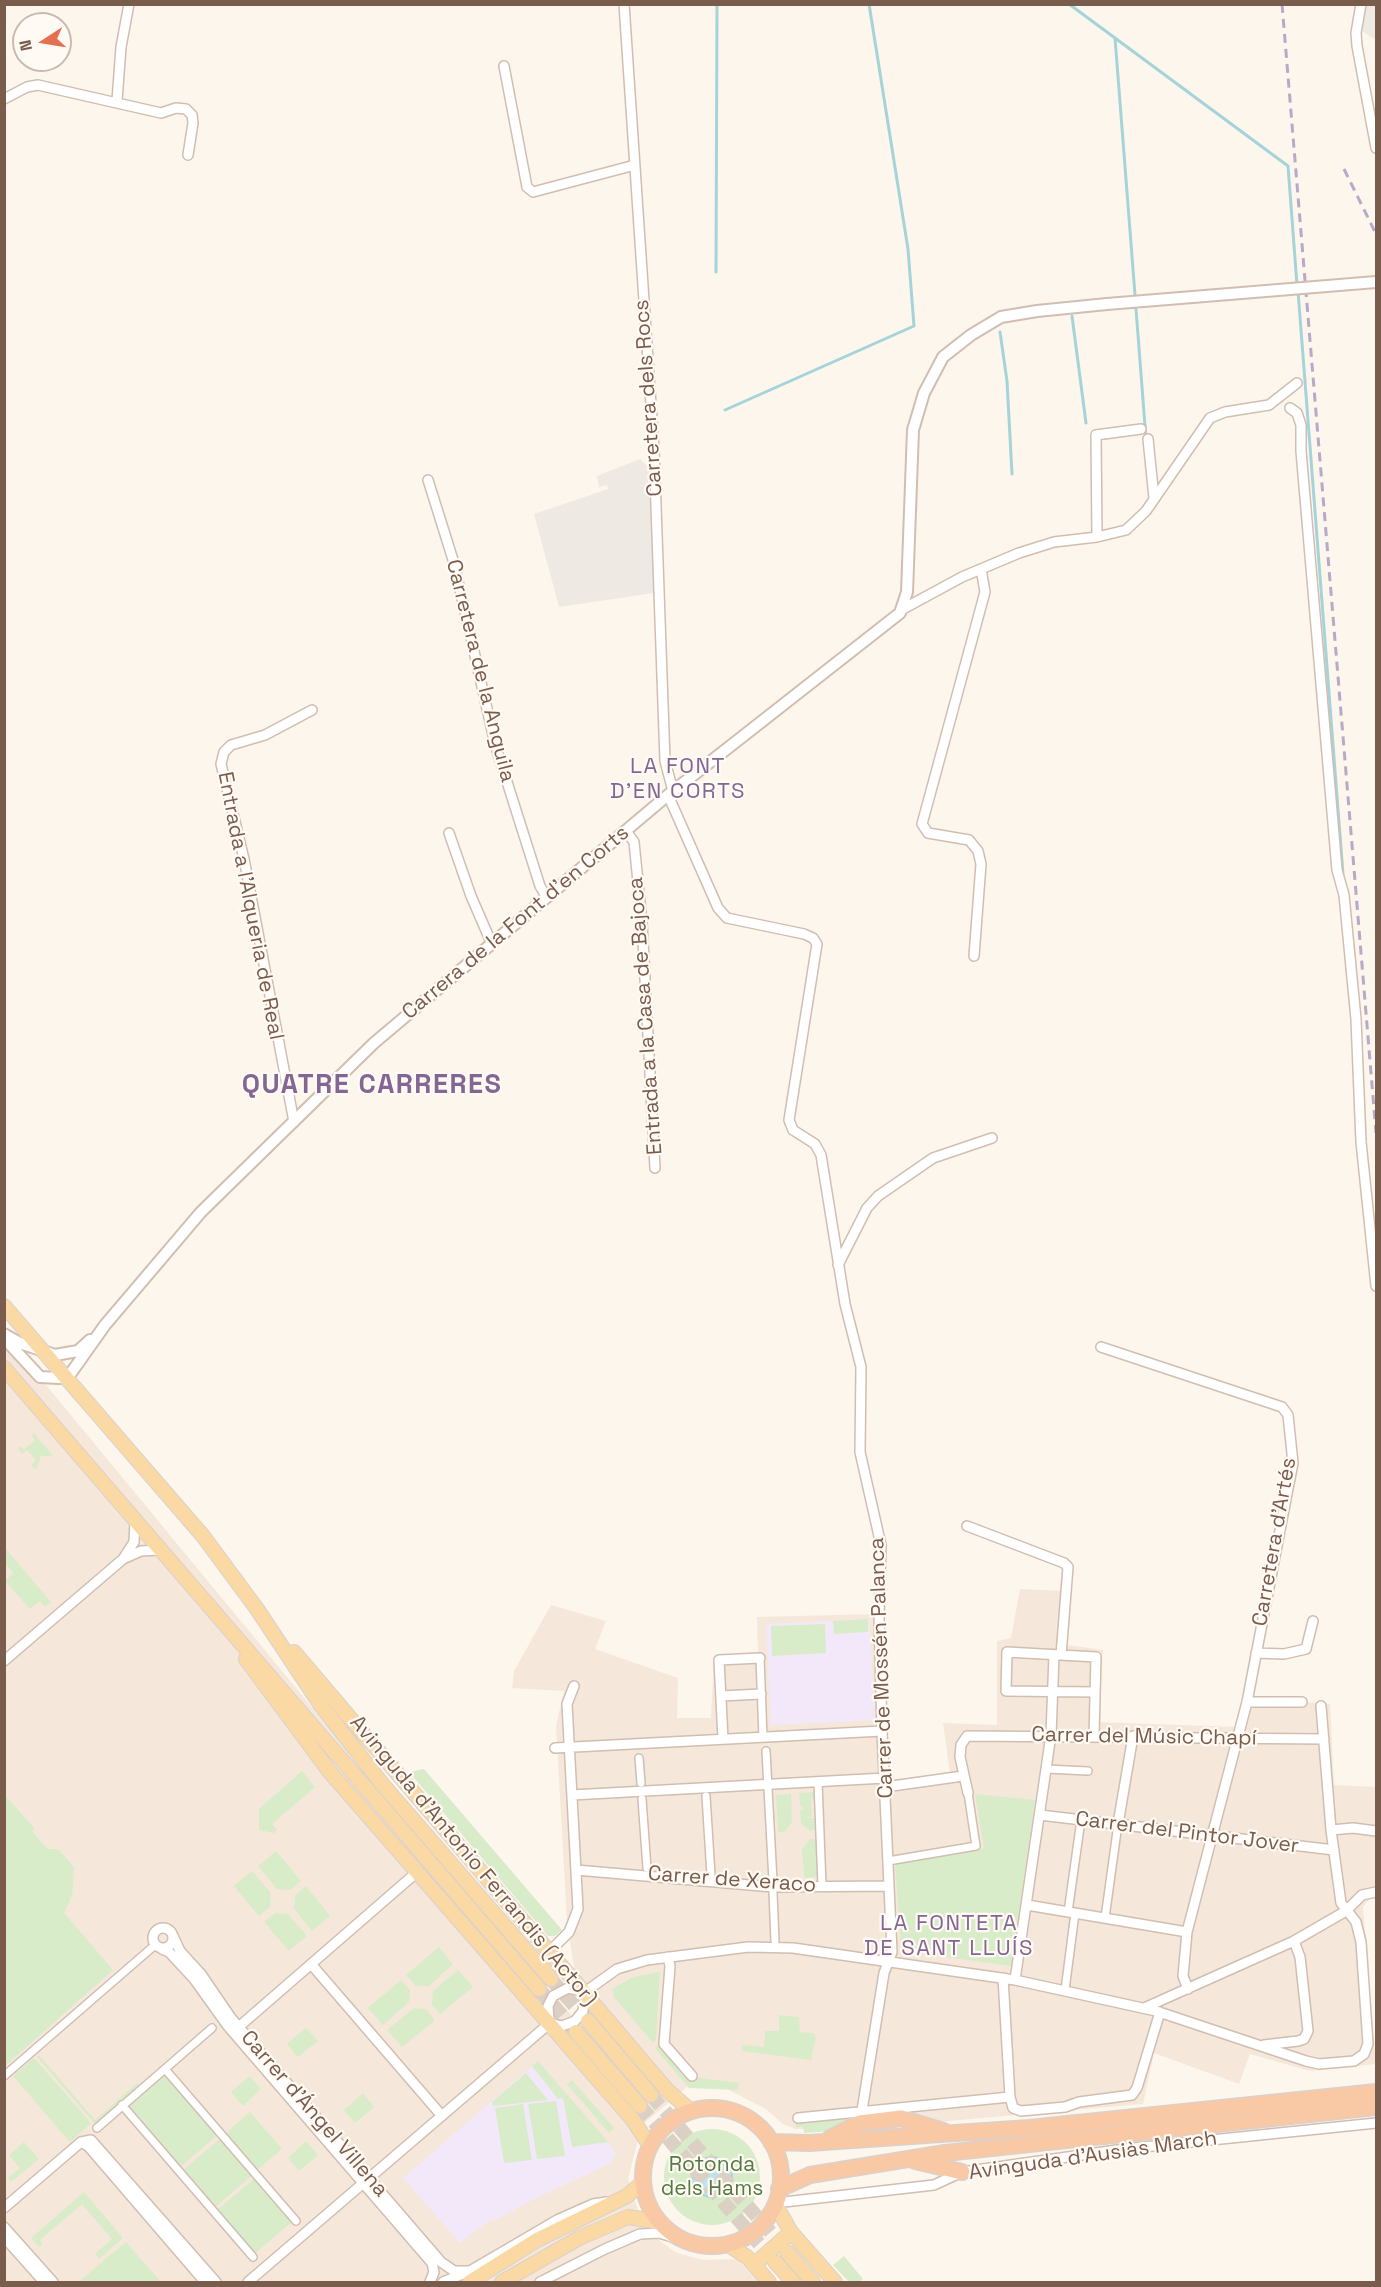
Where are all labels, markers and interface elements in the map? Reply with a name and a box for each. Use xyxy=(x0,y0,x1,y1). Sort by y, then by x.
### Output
north arrow xyxy=(12,12,72,72)
text: N xyxy=(14,38,37,53)
street label: Carretera dels Rocs xyxy=(630,299,668,497)
street label: Carretera de la Anguila xyxy=(440,557,520,785)
district label: LA FONT D'EN CORTS xyxy=(610,754,746,806)
street label: Entrada a l'Alqueria de Real xyxy=(212,770,288,1042)
street label: Carrera de la Font d'en Corts xyxy=(398,821,634,1025)
street label: Entrada a la Casa de Bajoca xyxy=(624,876,668,1156)
district label: QUATRE CARRERES xyxy=(242,1070,502,1102)
street label: Carretera d'Artés xyxy=(1248,1456,1302,1628)
street label: Carrer de Mossén Palanca xyxy=(865,1537,899,1799)
street label: Avinguda d'Antonio Ferrandis (Actor) xyxy=(344,1711,602,2011)
street label: Carrer del Músic Chapí xyxy=(1031,1722,1257,1752)
street label: Carrer del Pintor Jover xyxy=(1074,1807,1300,1859)
street label: Carrer de Xeraco xyxy=(647,1862,817,1898)
district label: LA FONTETA DE SANT LLUÍS xyxy=(864,1911,1034,1963)
street label: Carrer d'Ángel Villena xyxy=(235,2026,393,2202)
street label: Avinguda d'Ausiàs March xyxy=(967,2126,1219,2186)
park label: Rotonda dels Hams xyxy=(661,2152,763,2202)

